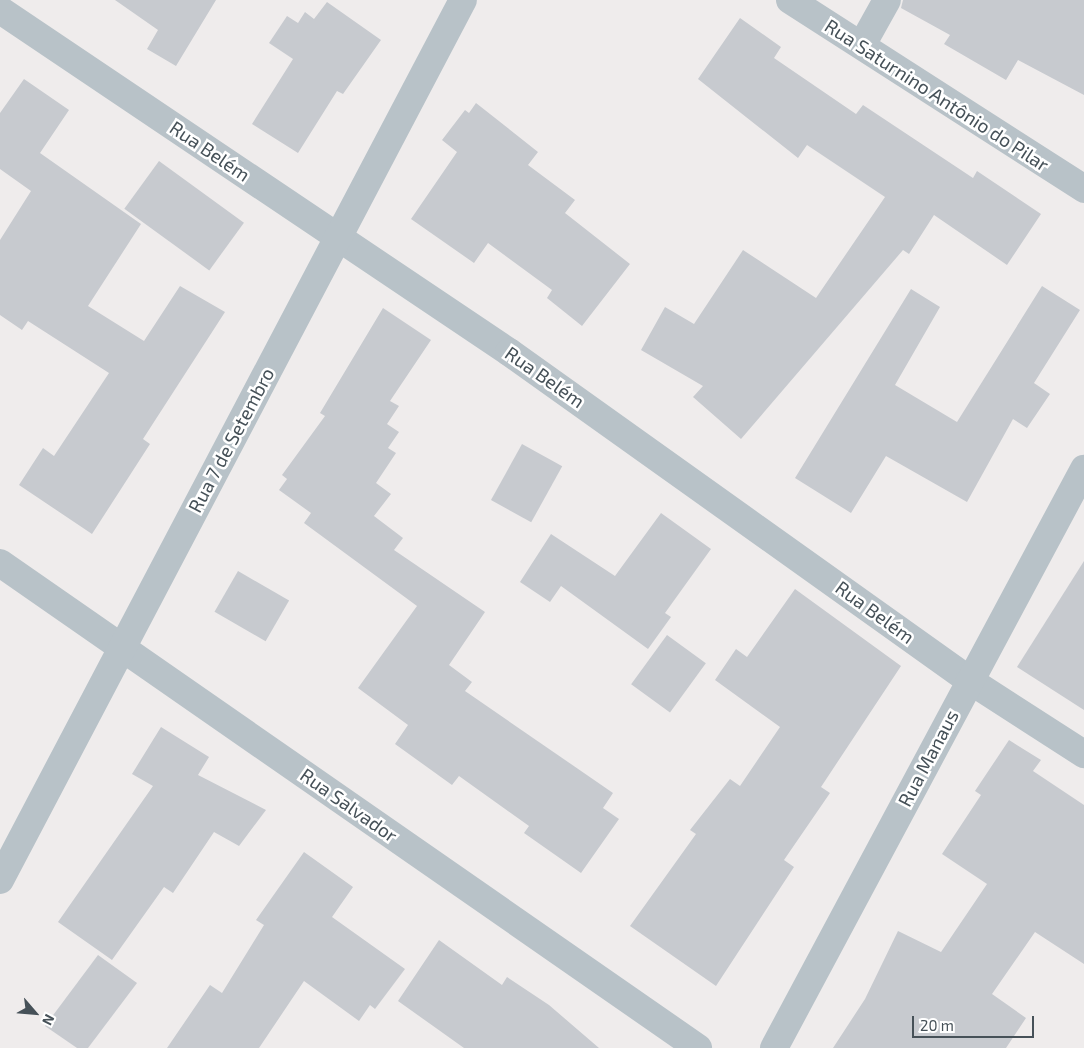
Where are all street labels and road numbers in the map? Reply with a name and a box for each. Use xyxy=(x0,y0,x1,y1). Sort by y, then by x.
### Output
street label: Rua Saturnino Antônio do Pilar xyxy=(820,14,1054,176)
street label: Rua Belém xyxy=(166,116,254,186)
street label: Rua Belém xyxy=(501,341,589,413)
street label: Rua 7 de Setembro xyxy=(183,364,279,516)
street label: Rua Belém xyxy=(831,576,919,648)
street label: Rua Manaus xyxy=(893,706,963,810)
street label: Rua Salvador xyxy=(296,763,402,847)

